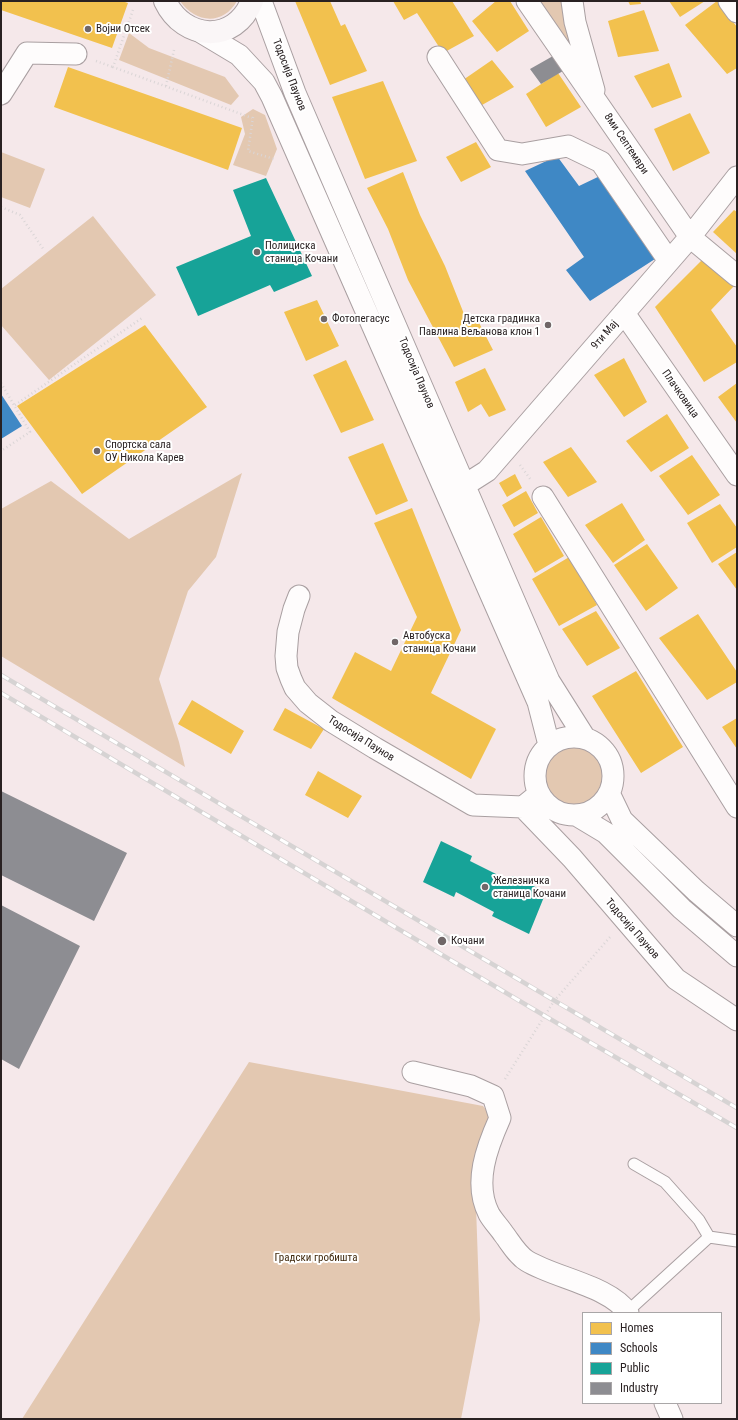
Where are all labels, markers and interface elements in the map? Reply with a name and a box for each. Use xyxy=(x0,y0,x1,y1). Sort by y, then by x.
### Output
place label: Војни Отсек xyxy=(96,22,150,36)
marker: Војни Отсек xyxy=(83,24,93,34)
street label: Тодосија Паунов xyxy=(269,37,309,113)
street label: 8ми Септември xyxy=(601,111,651,177)
place label: Полициска станица Кочани xyxy=(265,239,338,265)
marker: Полициска станица Кочани xyxy=(252,247,262,257)
place label: Фотопегасус xyxy=(332,312,390,326)
place label: Детска градинка Павлина Вељанова клон 1 xyxy=(419,312,540,338)
marker: Фотопегасус xyxy=(319,314,329,324)
street label: 9ти Мај xyxy=(589,318,621,352)
marker: Детска градинка Павлина Вељанова клон 1 xyxy=(543,320,553,330)
street label: Тодосија Паунов xyxy=(395,335,437,411)
street label: Плачковица xyxy=(659,367,701,421)
place label: Спортска сала ОУ Никола Карев xyxy=(105,438,184,464)
marker: Спортска сала ОУ Никола Карев xyxy=(92,446,102,456)
place label: Автобуска станица Кочани xyxy=(403,629,476,655)
marker: Автобуска станица Кочани xyxy=(390,637,400,647)
street label: Тодосија Паунов xyxy=(325,713,397,765)
place label: Железничка станица Кочани xyxy=(493,874,566,900)
marker: Железничка станица Кочани xyxy=(480,882,490,892)
street label: Тодосија Паунов xyxy=(602,896,662,962)
place label: Кочани xyxy=(451,934,484,948)
marker: Кочани xyxy=(436,935,448,947)
park label: Градски гробишта xyxy=(275,1251,357,1265)
legend xyxy=(582,1312,722,1404)
text: Homes xyxy=(620,1321,654,1335)
text: Schools xyxy=(620,1341,658,1355)
text: Public xyxy=(620,1361,649,1375)
text: Industry xyxy=(620,1381,658,1395)

